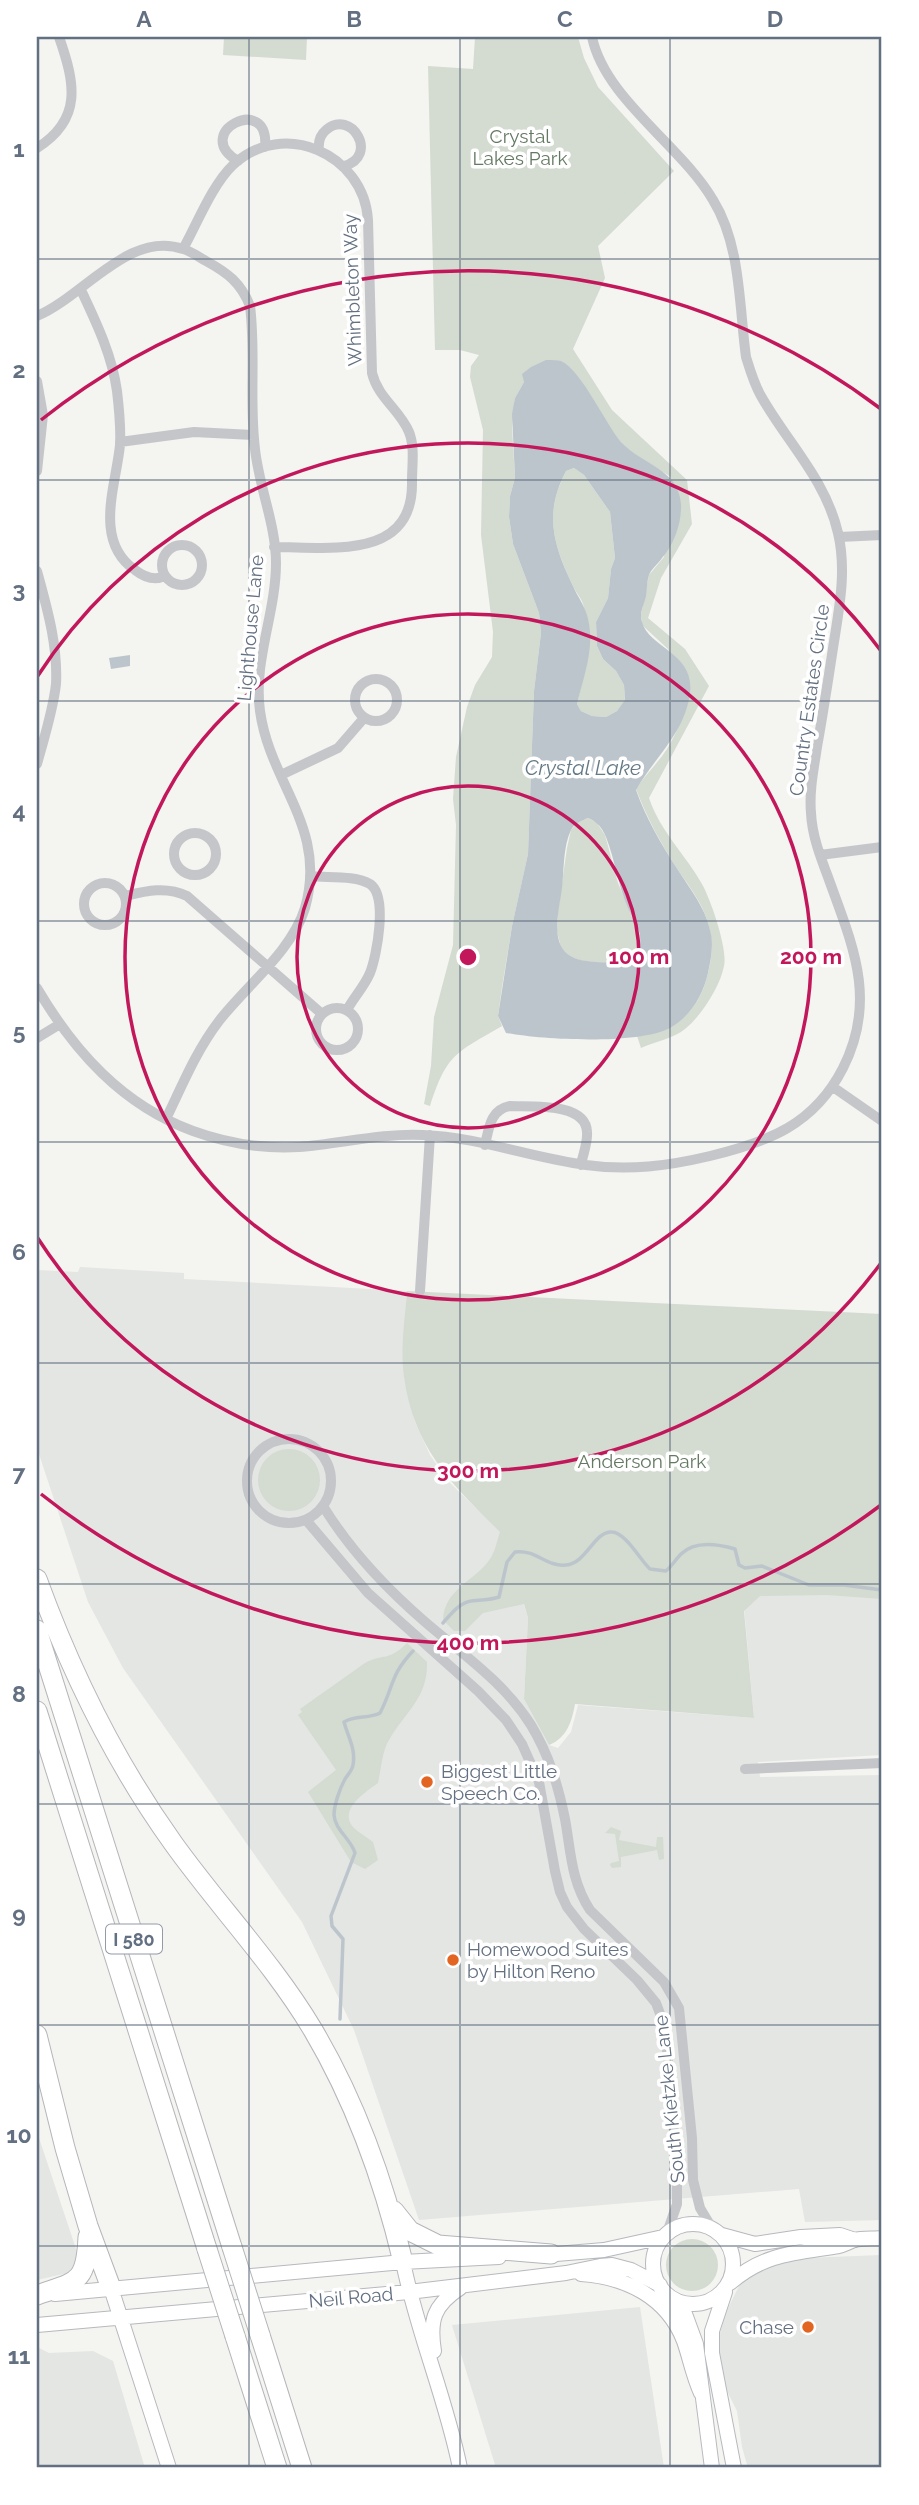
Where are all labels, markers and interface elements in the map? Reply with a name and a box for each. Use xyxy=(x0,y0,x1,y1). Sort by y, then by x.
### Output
text: A xyxy=(136,5,152,32)
text: B xyxy=(346,5,362,32)
text: C xyxy=(557,5,573,32)
text: D xyxy=(767,5,783,32)
park label: Crystal Lakes Park xyxy=(473,125,567,169)
text: 1 xyxy=(13,135,25,162)
street label: Whimbleton Way xyxy=(338,213,366,367)
text: 2 xyxy=(13,356,25,383)
street label: Lighthouse Lane xyxy=(233,554,267,702)
text: 3 xyxy=(13,576,25,603)
street label: Country Estates Circle xyxy=(785,603,833,797)
water label: Crystal Lake xyxy=(525,755,641,780)
text: 4 xyxy=(12,797,26,824)
text: 100 m xyxy=(609,944,669,969)
text: 200 m xyxy=(780,944,842,969)
centre of rings xyxy=(456,945,480,969)
text: 5 xyxy=(13,1018,26,1045)
text: 6 xyxy=(12,1238,26,1265)
park label: Anderson Park xyxy=(578,1450,706,1472)
text: 300 m xyxy=(437,1458,499,1483)
text: 7 xyxy=(13,1459,26,1486)
text: 400 m xyxy=(437,1630,499,1655)
text: 8 xyxy=(12,1680,26,1707)
place label: Biggest Little Speech Co. xyxy=(441,1760,557,1804)
marker: Biggest Little Speech Co. xyxy=(419,1774,435,1790)
text: 9 xyxy=(12,1901,26,1928)
road number: I 580 xyxy=(106,1924,162,1954)
place label: Homewood Suites by Hilton Reno xyxy=(467,1938,628,1982)
marker: Homewood Suites by Hilton Reno xyxy=(445,1952,461,1968)
street label: South Kietzke Lane xyxy=(649,2014,689,2184)
text: 10 xyxy=(6,2121,32,2148)
street label: Neil Road xyxy=(308,2282,394,2312)
place label: Chase xyxy=(739,2316,794,2338)
marker: Chase xyxy=(800,2319,816,2335)
text: 11 xyxy=(8,2342,30,2369)

